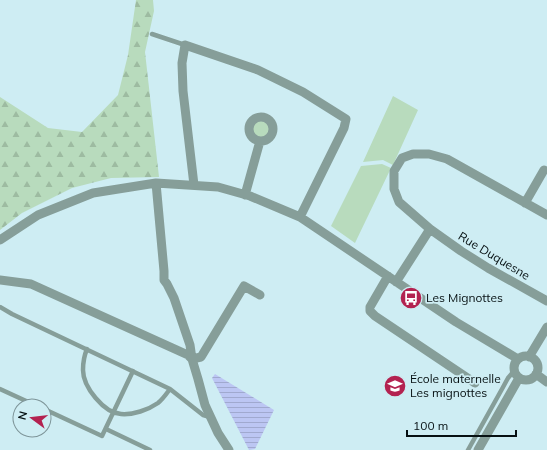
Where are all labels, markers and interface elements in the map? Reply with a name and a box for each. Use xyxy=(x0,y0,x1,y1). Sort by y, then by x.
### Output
street label: Rue Duquesne xyxy=(456,228,533,283)
bus stop icon: Les Mignottes xyxy=(398,285,424,311)
place label: Les Mignottes xyxy=(426,290,503,305)
place label: École maternelle Les mignottes xyxy=(410,371,501,400)
school or university icon: École maternelle Les mignottes xyxy=(382,373,408,399)
north arrow xyxy=(12,398,52,438)
text: N xyxy=(15,410,30,421)
scale bar xyxy=(407,412,516,438)
text: 100 m xyxy=(413,418,448,433)

